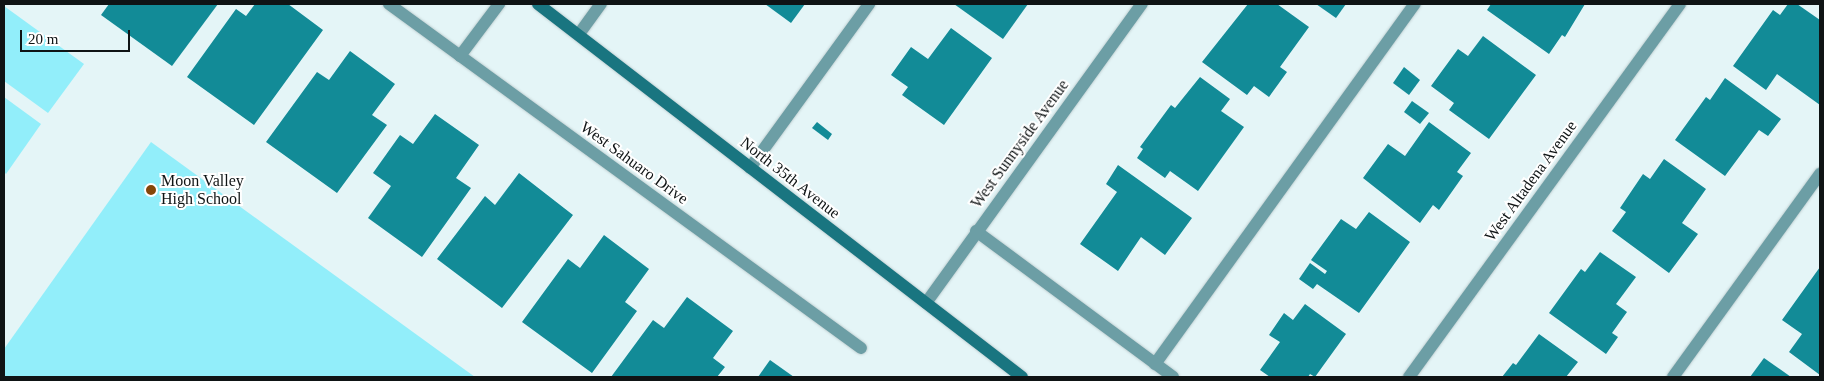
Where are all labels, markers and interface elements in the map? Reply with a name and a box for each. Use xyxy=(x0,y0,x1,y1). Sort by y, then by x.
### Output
scale bar xyxy=(22,20,132,52)
text: 20 m xyxy=(28,31,58,47)
street label: West Sunnyside Avenue xyxy=(967,76,1073,212)
street label: West Altadena Avenue xyxy=(1480,116,1582,246)
street label: West Sahuaro Drive xyxy=(576,117,692,209)
street label: North 35th Avenue xyxy=(736,133,844,223)
place label: Moon Valley High School xyxy=(161,171,244,209)
marker: Moon Valley High School xyxy=(145,184,157,196)

